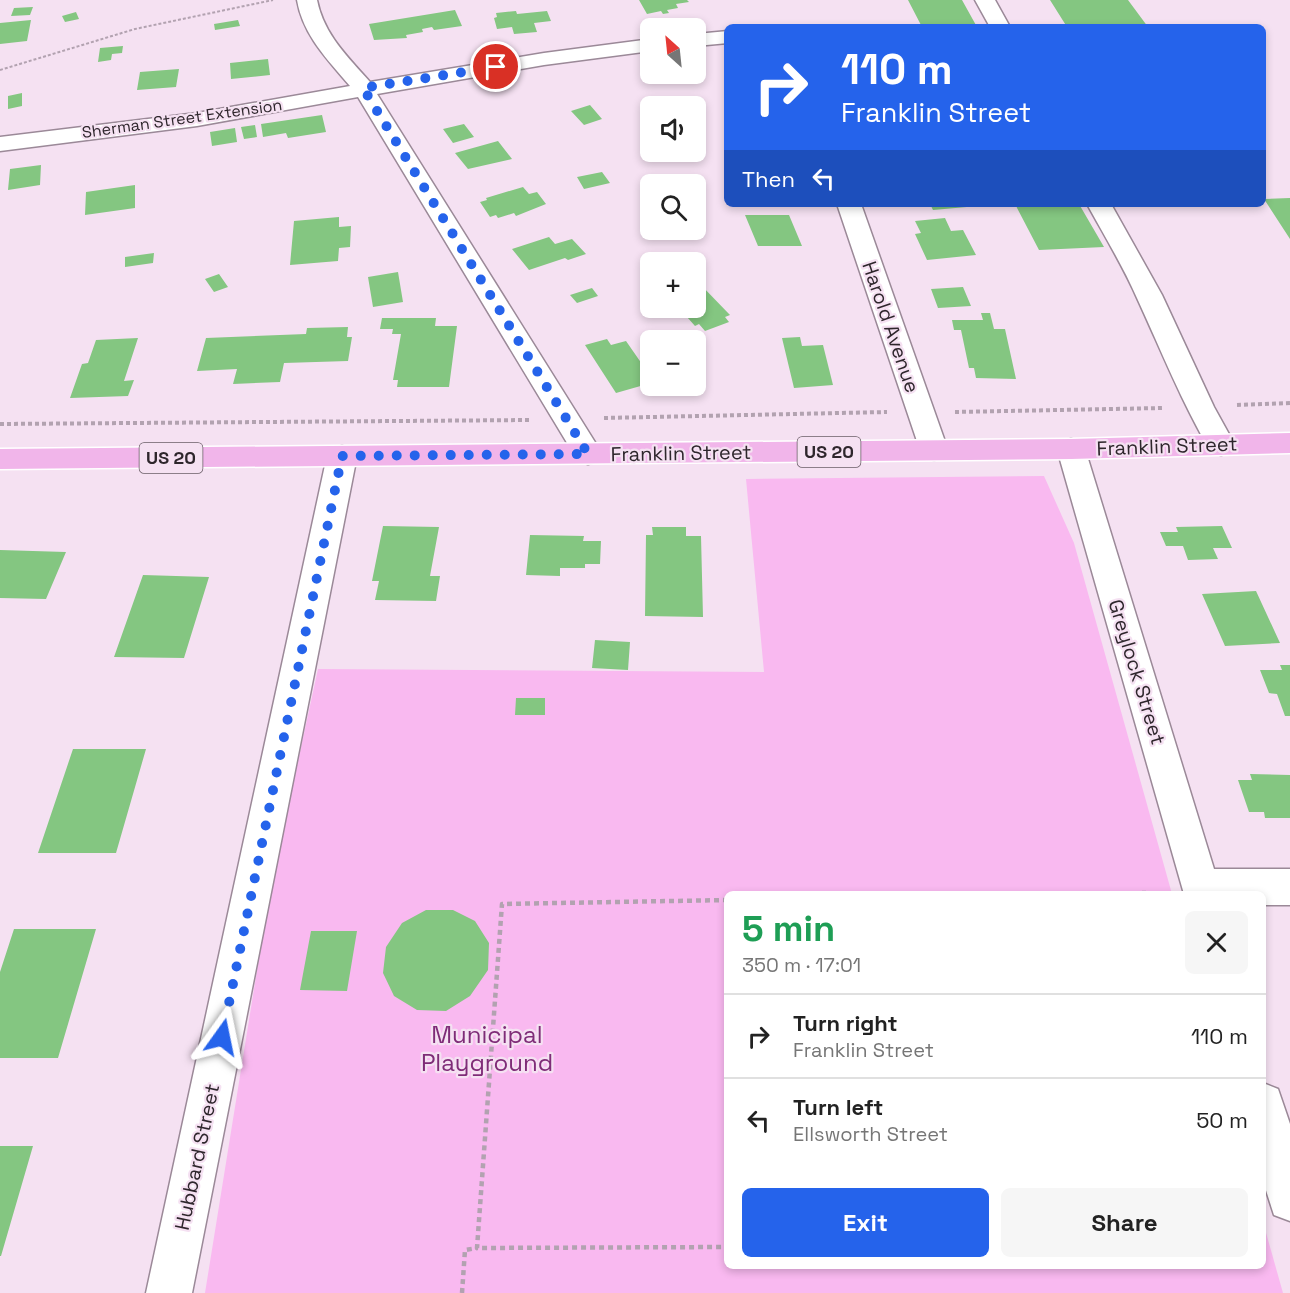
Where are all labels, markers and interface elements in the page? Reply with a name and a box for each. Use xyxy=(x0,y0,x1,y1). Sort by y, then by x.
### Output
north arrow xyxy=(640,18,706,84)
map controls xyxy=(640,18,706,396)
pin xyxy=(470,41,521,92)
text: 110 m xyxy=(841,43,953,96)
icon: right xyxy=(742,48,820,126)
icon: arrive xyxy=(479,50,512,83)
street label: Sherman Street Extension xyxy=(81,94,284,143)
text: Franklin Street xyxy=(841,95,1031,130)
button: sound xyxy=(640,96,706,162)
icon: left xyxy=(807,162,840,195)
text: Then xyxy=(742,165,795,193)
button: search xyxy=(640,174,706,240)
button: + xyxy=(640,252,706,318)
street label: Harold Avenue xyxy=(856,258,926,396)
button: − xyxy=(640,330,706,396)
street label: Franklin Street xyxy=(1096,431,1238,461)
road number: US 20 xyxy=(798,437,860,467)
street label: Franklin Street xyxy=(610,439,752,467)
road number: US 20 xyxy=(140,443,202,473)
street label: Greylock Street xyxy=(1103,596,1171,748)
text: 5 min xyxy=(742,906,835,952)
button: close xyxy=(1185,911,1248,974)
text: 350 m · 17:01 xyxy=(742,952,861,978)
position arrow xyxy=(190,1005,254,1069)
text: Turn right xyxy=(793,1009,898,1037)
park label: Municipal Playground xyxy=(421,1019,553,1078)
icon: right xyxy=(742,1020,775,1053)
text: 110 m xyxy=(1191,1022,1248,1050)
text: Franklin Street xyxy=(793,1037,934,1063)
street label: Hubbard Street xyxy=(169,1081,225,1233)
text: Turn left xyxy=(793,1093,883,1121)
icon: left xyxy=(742,1104,775,1137)
text: 50 m xyxy=(1196,1106,1248,1134)
text: Ellsworth Street xyxy=(793,1121,948,1147)
button: Exit xyxy=(742,1188,989,1257)
button: Share xyxy=(1001,1188,1248,1257)

